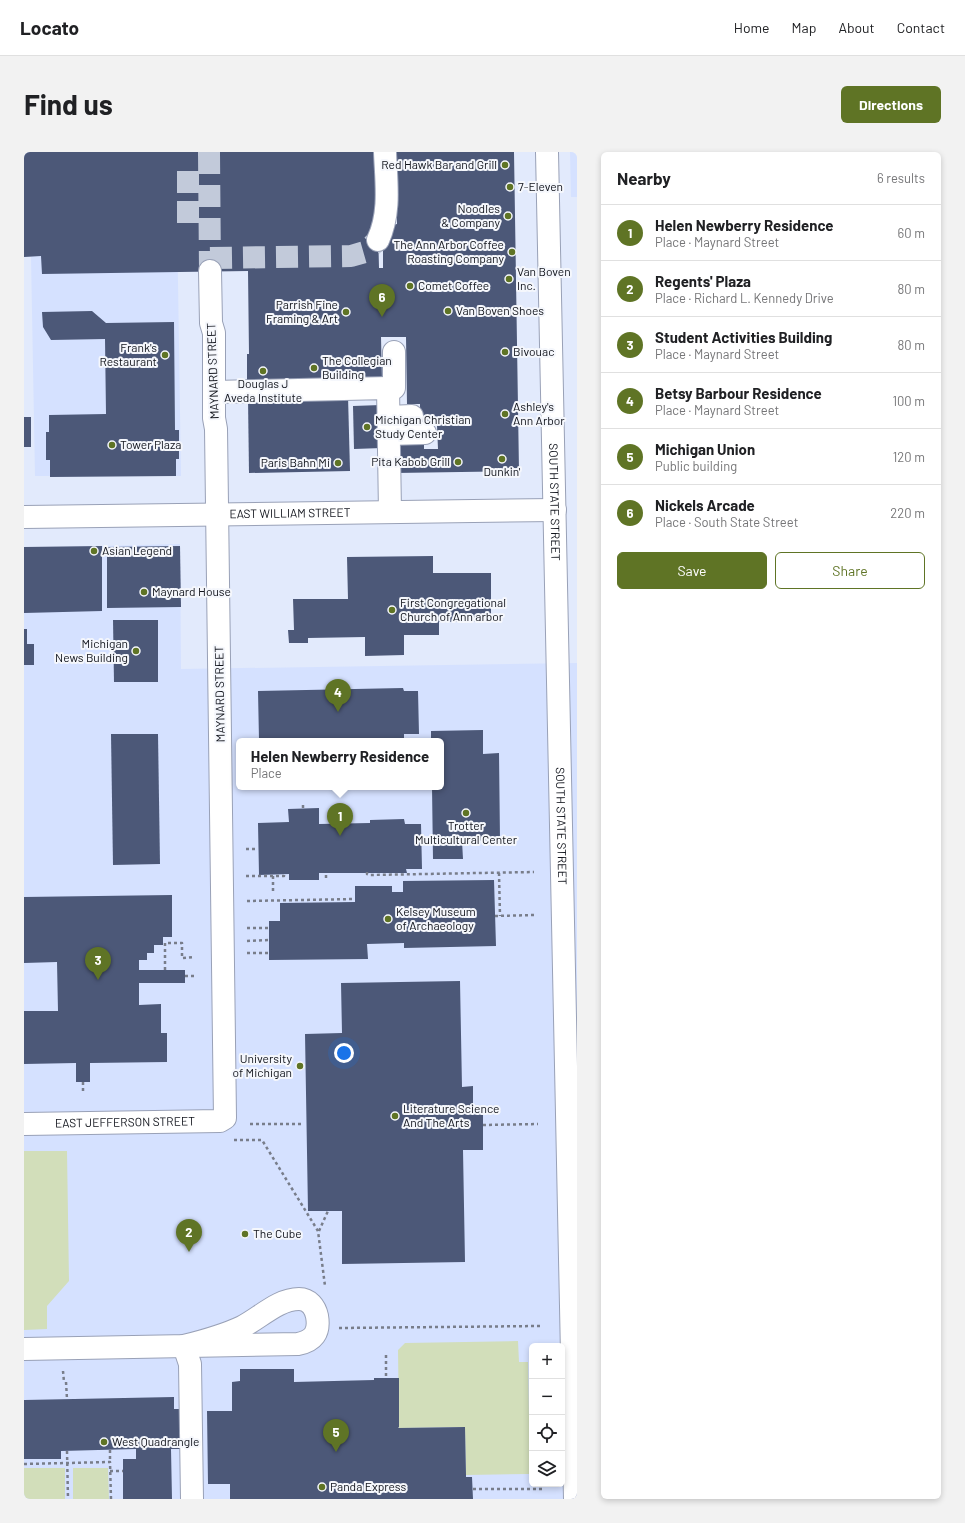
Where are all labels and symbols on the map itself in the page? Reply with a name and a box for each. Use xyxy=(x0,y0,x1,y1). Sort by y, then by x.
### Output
place label: Red Hawk Bar and Grill xyxy=(381,157,497,171)
marker: Red Hawk Bar and Grill xyxy=(500,160,510,170)
place label: 7-Eleven xyxy=(518,179,563,193)
marker: 7-Eleven xyxy=(505,182,515,192)
place label: Noodles & Company xyxy=(441,201,500,229)
marker: Noodles & Company xyxy=(503,211,513,221)
place label: The Ann Arbor Coffee Roasting Company xyxy=(393,237,504,265)
marker: The Ann Arbor Coffee Roasting Company xyxy=(507,247,517,257)
place label: Van Boven Inc. xyxy=(517,264,571,292)
marker: Van Boven Inc. xyxy=(504,274,514,284)
place label: Comet Coffee xyxy=(418,278,489,292)
marker: Comet Coffee xyxy=(405,281,415,291)
pin: 6 xyxy=(369,284,395,317)
place label: Parrish Fine Framing & Art xyxy=(266,297,338,325)
place label: Van Boven Shoes xyxy=(456,303,544,317)
marker: Van Boven Shoes xyxy=(443,306,453,316)
marker: Parrish Fine Framing & Art xyxy=(341,307,351,317)
street label: MAYNARD STREET xyxy=(203,322,221,419)
place label: Frank's Restaurant xyxy=(99,340,157,368)
place label: Bivouac xyxy=(513,344,554,358)
marker: Bivouac xyxy=(500,347,510,357)
marker: Frank's Restaurant xyxy=(160,350,170,360)
place label: The Collegian Building xyxy=(322,353,392,381)
marker: The Collegian Building xyxy=(309,363,319,373)
marker: Douglas J Aveda Institute xyxy=(258,366,268,376)
place label: Douglas J Aveda Institute xyxy=(224,376,302,404)
place label: Ashley's Ann Arbor xyxy=(513,399,565,427)
marker: Ashley's Ann Arbor xyxy=(500,409,510,419)
place label: Michigan Christian Study Center xyxy=(375,412,471,440)
marker: Michigan Christian Study Center xyxy=(362,422,372,432)
place label: Tower Plaza xyxy=(120,437,181,451)
marker: Tower Plaza xyxy=(107,440,117,450)
street label: SOUTH STATE STREET xyxy=(547,443,563,561)
place label: Pita Kabob Grill xyxy=(371,454,450,468)
marker: Dunkin' xyxy=(497,454,507,464)
place label: Paris Bahn Mi xyxy=(261,455,330,469)
marker: Pita Kabob Grill xyxy=(453,457,463,467)
marker: Paris Bahn Mi xyxy=(333,458,343,468)
place label: Dunkin' xyxy=(484,464,521,478)
street label: EAST WILLIAM STREET xyxy=(229,505,351,520)
place label: Asian Legend xyxy=(102,543,172,557)
marker: Asian Legend xyxy=(89,546,99,556)
place label: Maynard House xyxy=(152,584,231,598)
marker: Maynard House xyxy=(139,587,149,597)
place label: First Congregational Church of Ann arbor xyxy=(400,595,506,623)
marker: First Congregational Church of Ann arbor xyxy=(387,605,397,615)
place label: Michigan News Building xyxy=(55,636,128,664)
street label: MAYNARD STREET xyxy=(211,645,227,742)
marker: Michigan News Building xyxy=(131,646,141,656)
pin: 4 xyxy=(325,679,351,712)
street label: SOUTH STATE STREET xyxy=(554,767,570,885)
pin: 1 xyxy=(327,803,353,836)
marker: Trotter Multicultural Center xyxy=(461,808,471,818)
place label: Trotter Multicultural Center xyxy=(415,818,518,846)
place label: Kelsey Museum of Archaeology xyxy=(396,904,476,932)
marker: Kelsey Museum of Archaeology xyxy=(383,914,393,924)
pin: 3 xyxy=(85,947,111,980)
your location xyxy=(334,1043,354,1063)
place label: University of Michigan xyxy=(232,1051,292,1079)
marker: University of Michigan xyxy=(295,1061,305,1071)
place label: Literature Science And The Arts xyxy=(403,1101,499,1129)
marker: Literature Science And The Arts xyxy=(390,1111,400,1121)
street label: EAST JEFFERSON STREET xyxy=(55,1113,195,1130)
pin: 2 xyxy=(176,1219,202,1252)
place label: The Cube xyxy=(253,1226,302,1240)
marker: The Cube xyxy=(240,1229,250,1239)
pin: 5 xyxy=(323,1419,349,1452)
place label: West Quadrangle xyxy=(112,1434,199,1448)
marker: West Quadrangle xyxy=(99,1437,109,1447)
place label: Panda Express xyxy=(330,1479,406,1493)
marker: Panda Express xyxy=(317,1482,327,1492)

